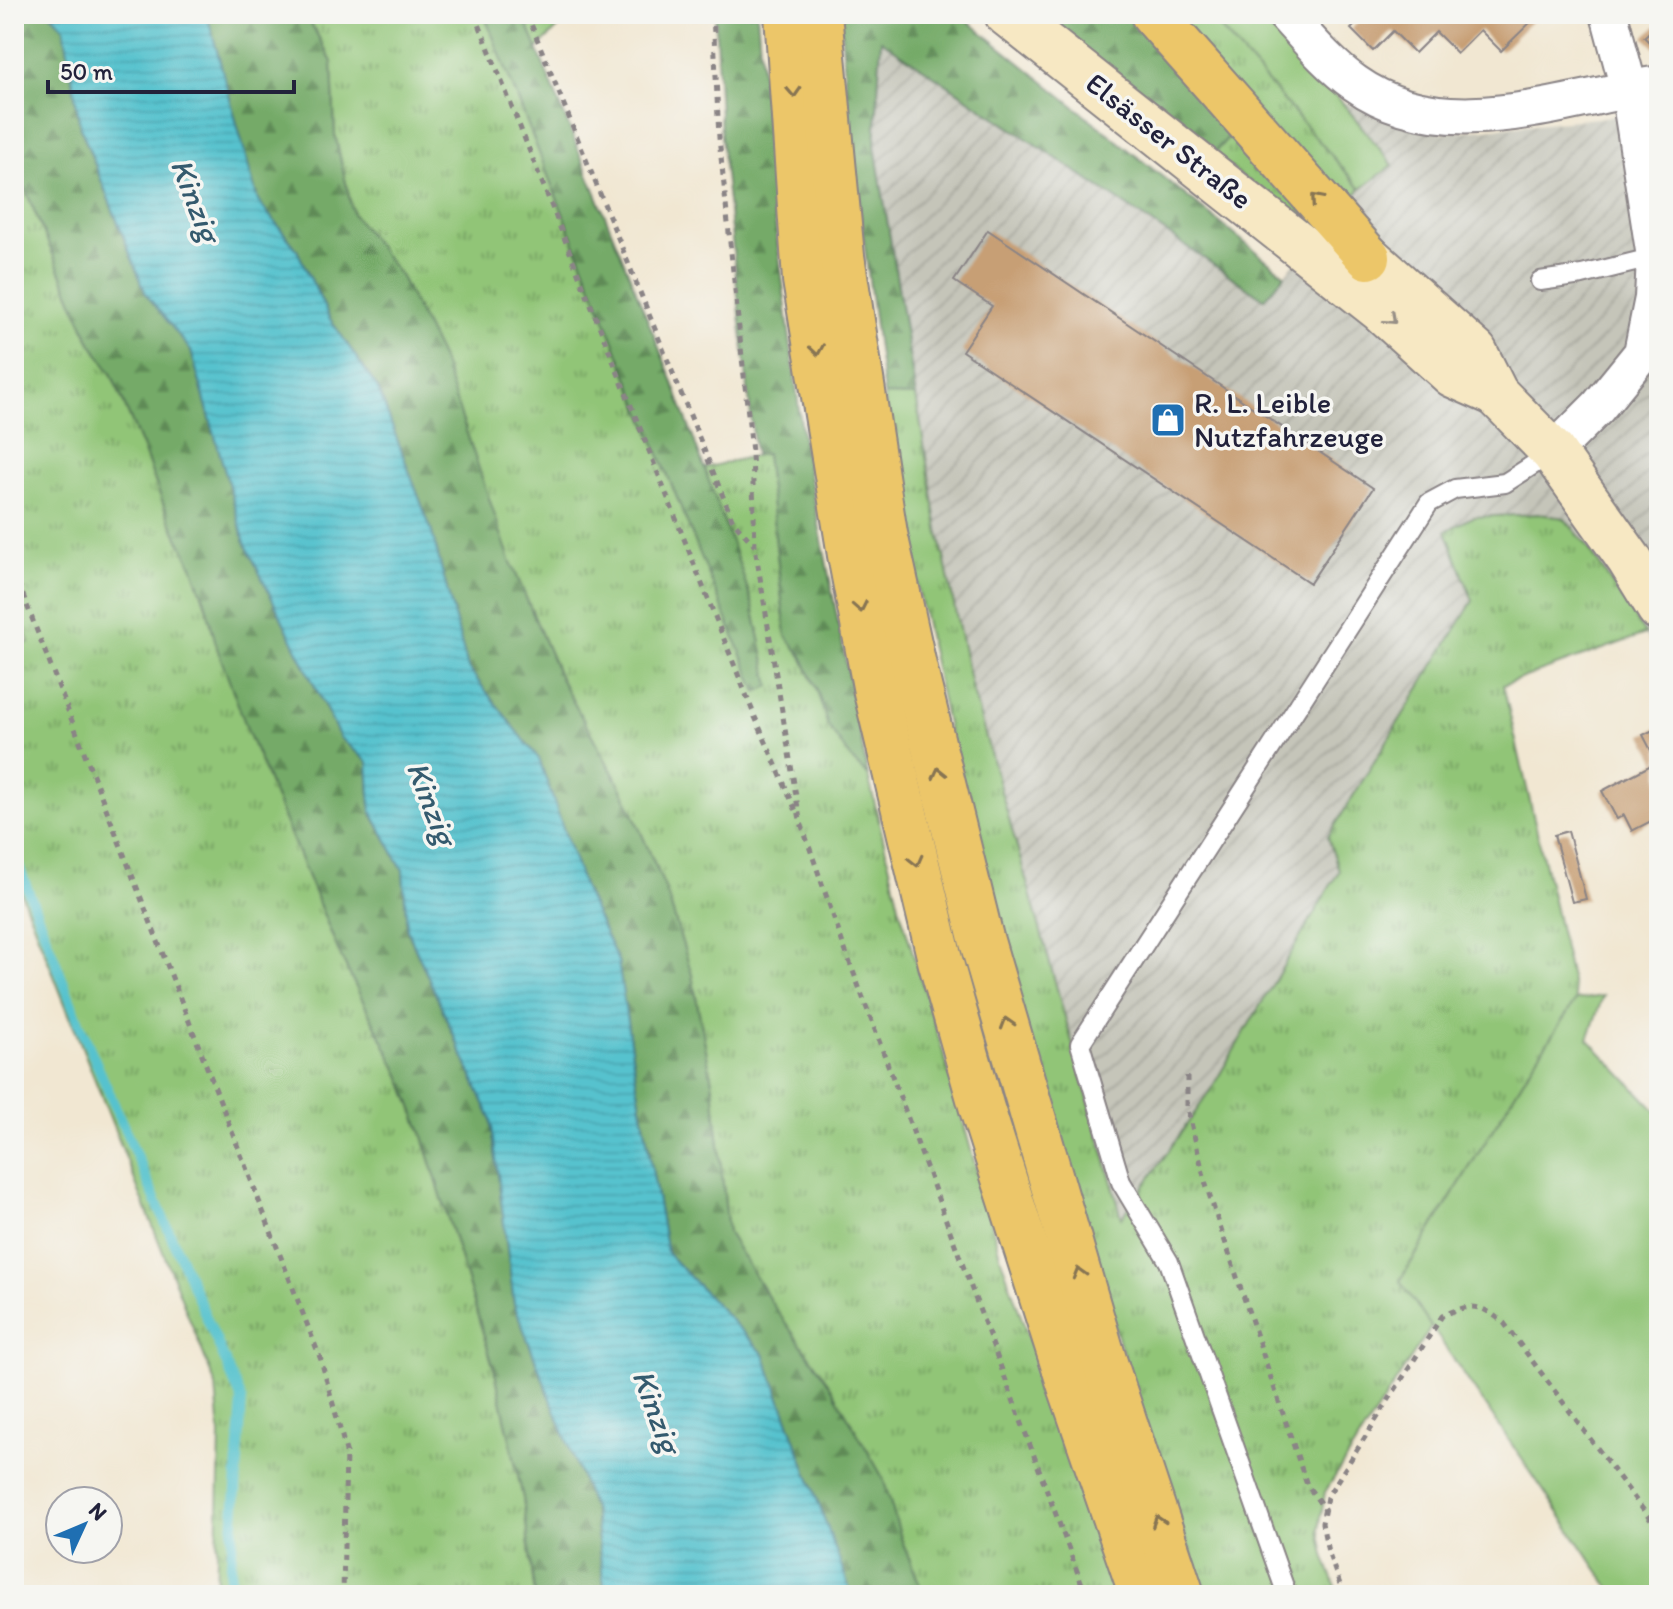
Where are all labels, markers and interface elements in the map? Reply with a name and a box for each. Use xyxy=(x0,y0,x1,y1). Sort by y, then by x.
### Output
scale bar xyxy=(48,44,294,94)
text: 50 m xyxy=(60,57,113,86)
street label: Elsässer Straße xyxy=(1079,64,1260,217)
one-way arrow xyxy=(785,86,802,99)
water label: Kinzig xyxy=(163,153,230,250)
one-way arrow xyxy=(1311,193,1326,208)
one-way arrow xyxy=(1381,309,1396,324)
one-way arrow xyxy=(807,344,824,357)
place label: R. L. Leible Nutzfahrzeuge xyxy=(1194,384,1384,455)
shop icon: R. L. Leible Nutzfahrzeuge xyxy=(1149,401,1187,439)
one-way arrow xyxy=(851,600,868,613)
water label: Kinzig xyxy=(399,756,466,853)
one-way arrow xyxy=(931,766,948,780)
one-way arrow xyxy=(906,853,923,867)
one-way arrow xyxy=(1000,1017,1016,1031)
one-way arrow xyxy=(1072,1267,1088,1281)
water label: Kinzig xyxy=(624,1364,691,1461)
north arrow xyxy=(44,1485,124,1565)
text: N xyxy=(83,1497,113,1526)
one-way arrow xyxy=(1151,1515,1167,1529)

